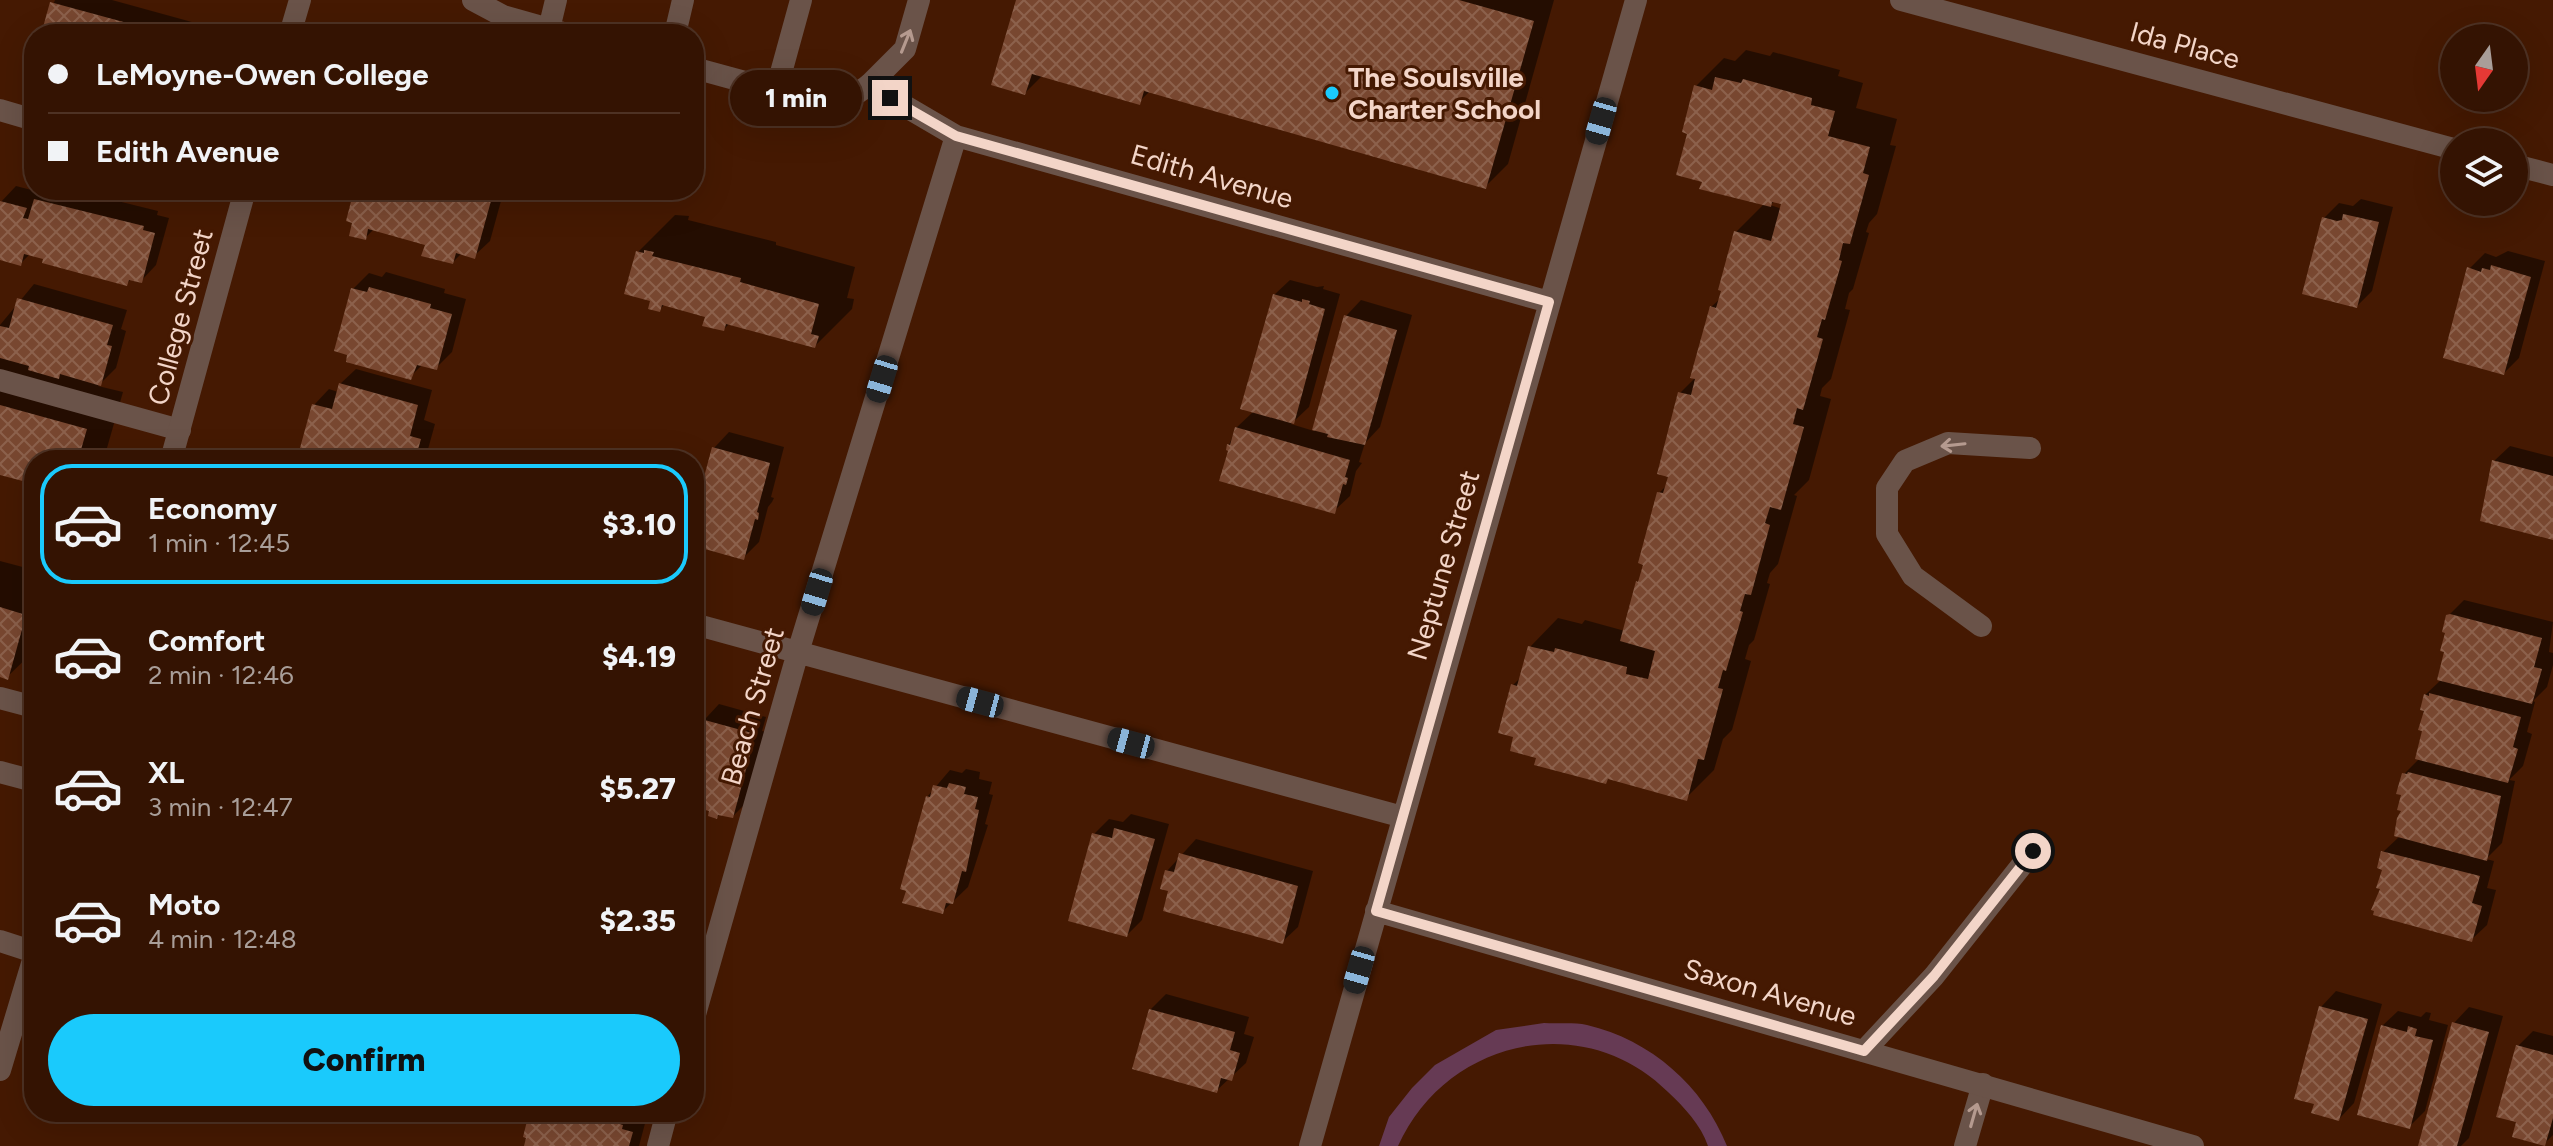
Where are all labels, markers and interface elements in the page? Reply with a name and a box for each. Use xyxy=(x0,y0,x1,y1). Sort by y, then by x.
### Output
street label: Ida Place xyxy=(2126,14,2244,76)
north arrow xyxy=(2440,24,2528,112)
map controls xyxy=(2440,24,2528,216)
one-way arrow xyxy=(900,29,914,54)
text: LeMoyne-Owen College xyxy=(96,56,429,93)
place label: The Soulsville Charter School xyxy=(1348,60,1541,126)
callout: 1 min xyxy=(730,70,862,126)
route end xyxy=(872,80,908,116)
text: 1 min xyxy=(765,82,827,114)
marker: The Soulsville Charter School xyxy=(1323,84,1341,102)
car xyxy=(1583,95,1619,147)
button: layers xyxy=(2440,128,2528,216)
text: Edith Avenue xyxy=(96,133,279,170)
street label: Edith Avenue xyxy=(1127,137,1297,215)
street label: College Street xyxy=(140,225,220,409)
car xyxy=(864,353,900,405)
one-way arrow xyxy=(1940,438,1966,453)
street label: Neptune Street xyxy=(1400,466,1486,664)
icon: car xyxy=(52,488,124,560)
text: Economy xyxy=(148,490,277,527)
text: $3.10 xyxy=(602,506,676,543)
text: 1 min · 12:45 xyxy=(148,527,290,559)
car xyxy=(799,566,835,618)
icon: car xyxy=(52,620,124,692)
text: Comfort xyxy=(148,622,266,659)
street label: Beach Street xyxy=(713,623,791,789)
text: $4.19 xyxy=(602,638,676,675)
text: 2 min · 12:46 xyxy=(148,659,294,691)
car xyxy=(954,684,1006,720)
car xyxy=(1105,725,1157,761)
icon: car xyxy=(52,752,124,824)
text: XL xyxy=(148,754,184,791)
text: $5.27 xyxy=(599,770,676,807)
text: 3 min · 12:47 xyxy=(148,791,293,823)
route start xyxy=(2015,833,2051,869)
icon: car xyxy=(52,884,124,956)
text: Moto xyxy=(148,886,220,923)
text: $2.35 xyxy=(600,902,676,939)
text: 4 min · 12:48 xyxy=(148,923,297,955)
car xyxy=(1341,944,1377,996)
street label: Saxon Avenue xyxy=(1680,951,1860,1033)
button: Confirm xyxy=(48,1014,680,1106)
one-way arrow xyxy=(1968,1103,1982,1128)

